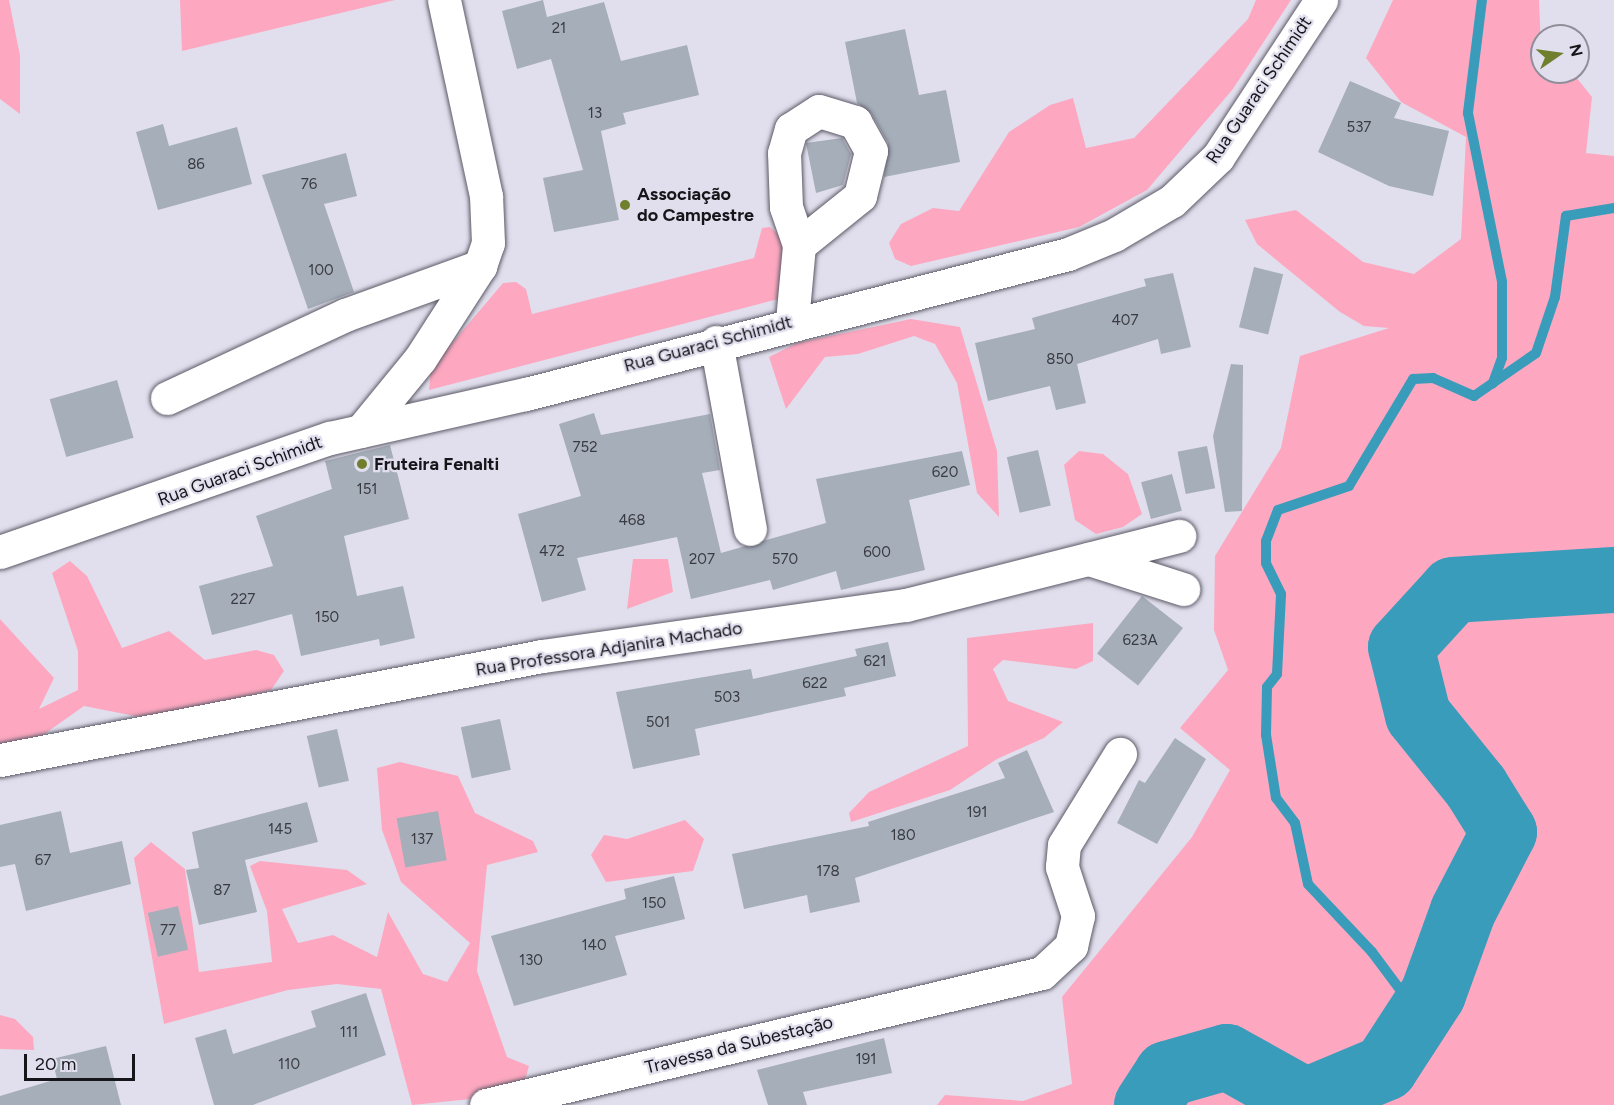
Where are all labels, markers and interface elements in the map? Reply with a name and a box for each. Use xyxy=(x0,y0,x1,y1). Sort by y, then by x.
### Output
street label: Rua Guaraci Schimidt xyxy=(1202,12,1316,168)
house number: 21 xyxy=(552,20,566,38)
north arrow xyxy=(1530,24,1590,84)
text: N xyxy=(1565,42,1587,58)
house number: 13 xyxy=(588,105,602,123)
house number: 537 xyxy=(1347,119,1371,137)
house number: 86 xyxy=(187,156,205,174)
house number: 76 xyxy=(301,176,317,194)
place label: Associação do Campestre xyxy=(637,184,754,226)
marker: Associação do Campestre xyxy=(618,198,632,212)
house number: 100 xyxy=(308,262,334,280)
street label: Rua Guaraci Schimidt xyxy=(621,311,795,377)
house number: 407 xyxy=(1112,312,1138,330)
house number: 850 xyxy=(1046,351,1074,369)
street label: Rua Guaraci Schimidt xyxy=(155,431,325,511)
house number: 752 xyxy=(572,439,598,457)
place label: Fruteira Fenalti xyxy=(374,453,499,475)
marker: Fruteira Fenalti xyxy=(355,457,369,471)
house number: 620 xyxy=(932,464,958,482)
house number: 151 xyxy=(356,481,378,499)
house number: 468 xyxy=(618,512,646,530)
house number: 472 xyxy=(539,543,565,561)
house number: 600 xyxy=(863,544,891,562)
house number: 207 xyxy=(689,551,715,569)
house number: 570 xyxy=(772,551,798,569)
house number: 227 xyxy=(231,591,255,609)
house number: 150 xyxy=(315,609,339,627)
street label: Rua Professora Adjanira Machado xyxy=(474,617,744,681)
house number: 623A xyxy=(1122,632,1158,650)
house number: 621 xyxy=(863,653,887,671)
house number: 622 xyxy=(802,675,828,693)
house number: 503 xyxy=(714,689,740,707)
house number: 501 xyxy=(646,714,670,732)
house number: 191 xyxy=(967,804,987,822)
house number: 145 xyxy=(268,821,292,839)
house number: 180 xyxy=(890,827,916,845)
house number: 137 xyxy=(411,831,433,849)
house number: 67 xyxy=(35,852,51,870)
house number: 178 xyxy=(816,863,840,881)
house number: 87 xyxy=(213,882,231,900)
house number: 150 xyxy=(642,895,666,913)
house number: 77 xyxy=(160,922,176,940)
house number: 140 xyxy=(581,937,607,955)
house number: 130 xyxy=(519,952,543,970)
street label: Travessa da Subestação xyxy=(643,1011,835,1079)
house number: 111 xyxy=(340,1024,358,1042)
scale bar xyxy=(27,1042,138,1080)
house number: 191 xyxy=(856,1051,876,1069)
text: 20 m xyxy=(35,1053,76,1075)
house number: 110 xyxy=(278,1056,300,1074)

